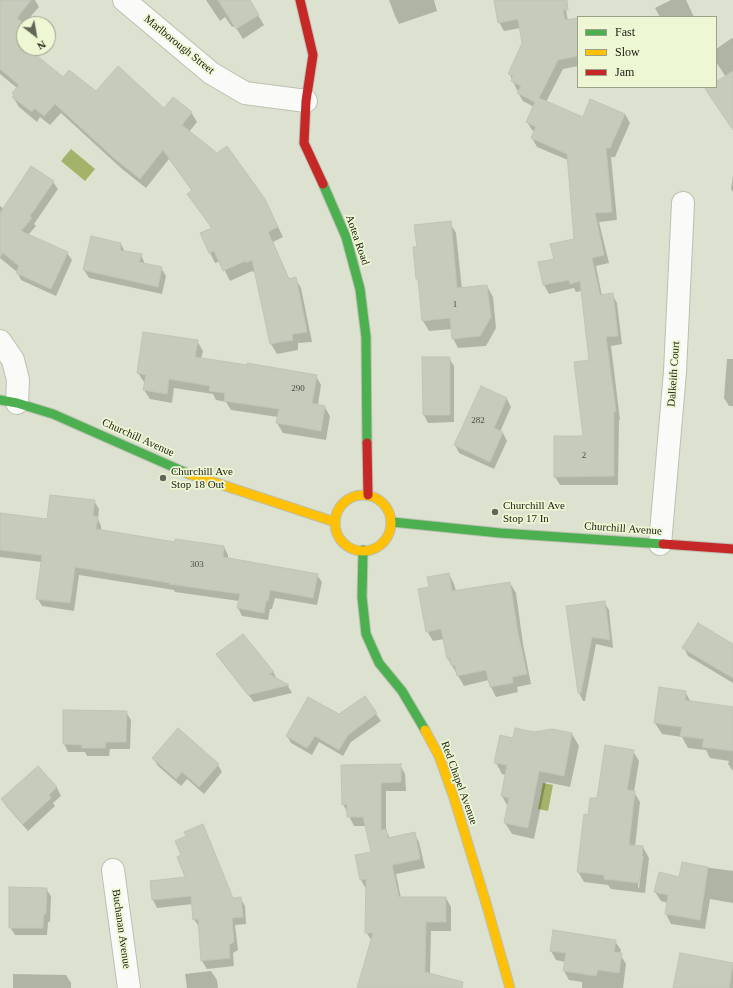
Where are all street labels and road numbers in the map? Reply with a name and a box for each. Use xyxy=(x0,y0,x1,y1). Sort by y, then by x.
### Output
street label: Marlborough Street xyxy=(141,13,217,77)
street label: Aotea Road xyxy=(342,213,372,267)
street label: Dalkeith Court xyxy=(665,341,683,407)
street label: Churchill Avenue xyxy=(100,416,176,460)
street label: Churchill Avenue xyxy=(584,520,662,538)
street label: Red Chapel Avenue xyxy=(438,740,480,826)
street label: Buchanan Avenue xyxy=(109,888,133,970)

